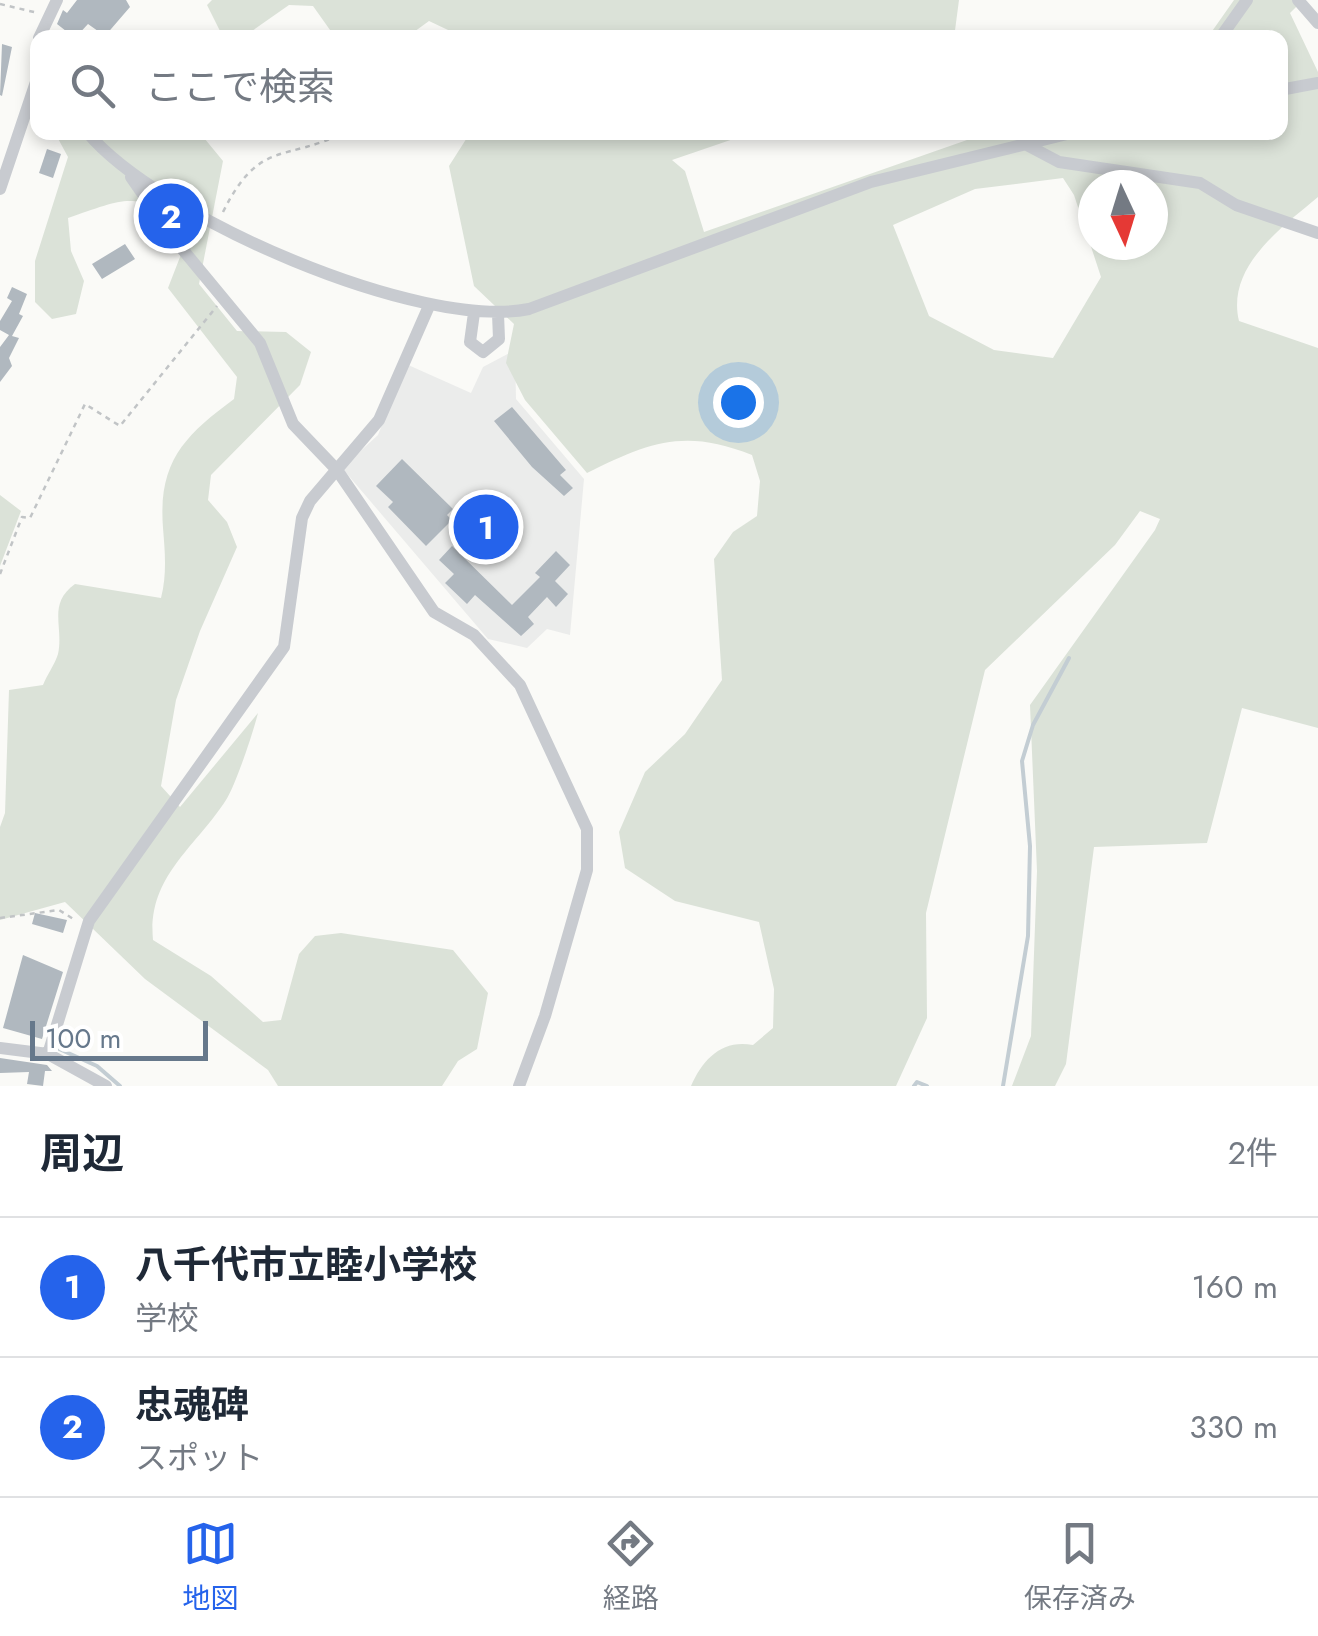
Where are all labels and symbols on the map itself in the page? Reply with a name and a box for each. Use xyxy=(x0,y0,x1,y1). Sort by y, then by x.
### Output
north arrow xyxy=(1078,170,1168,260)
pin: 2 xyxy=(138,178,204,254)
your location xyxy=(713,377,764,428)
pin: 1 xyxy=(454,490,518,564)
scale bar xyxy=(30,1016,208,1060)

